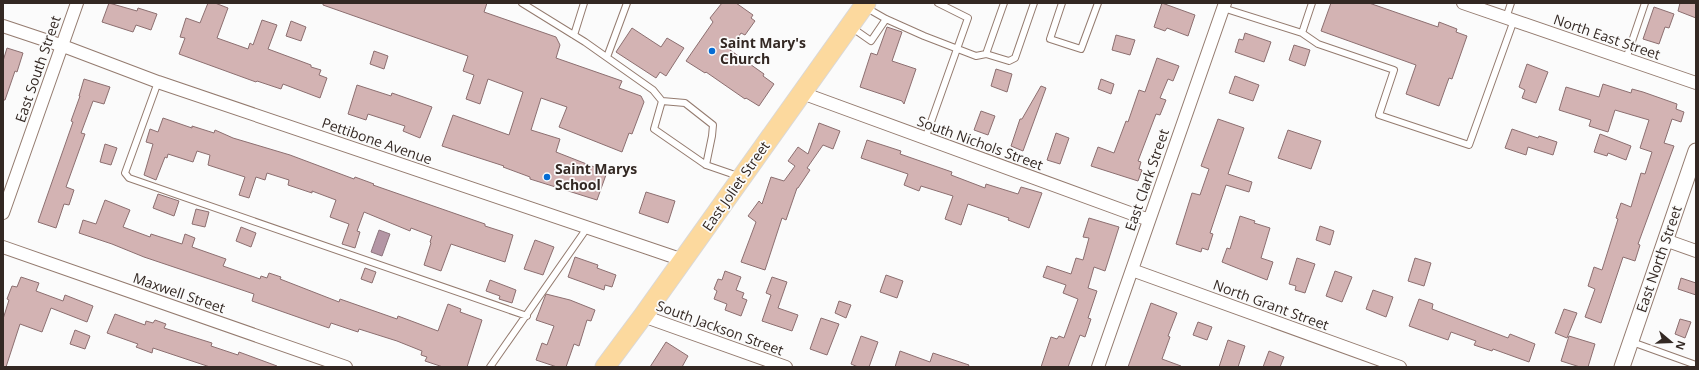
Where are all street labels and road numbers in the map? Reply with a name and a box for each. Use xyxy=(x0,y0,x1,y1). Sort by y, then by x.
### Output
street label: North East Street xyxy=(1551,9,1663,64)
street label: East South Street xyxy=(10,13,65,125)
street label: South Nichols Street xyxy=(915,111,1046,174)
street label: Pettibone Avenue xyxy=(319,113,435,168)
street label: East Clark Street xyxy=(1120,126,1173,233)
street label: East Joliet Street xyxy=(697,137,774,234)
street label: East North Street xyxy=(1631,203,1686,315)
street label: Maxwell Street xyxy=(131,268,228,317)
street label: North Grant Street xyxy=(1211,275,1332,334)
street label: South Jackson Street xyxy=(654,296,786,359)

